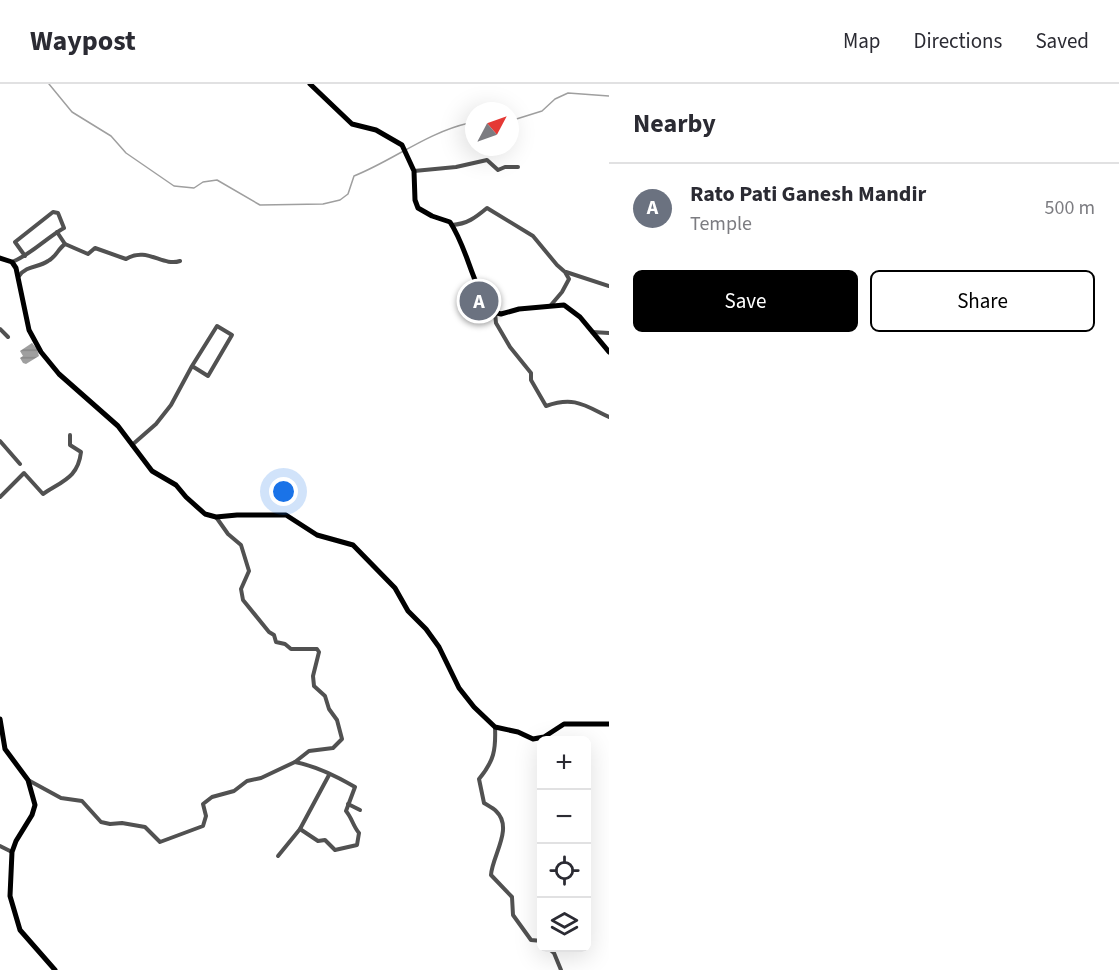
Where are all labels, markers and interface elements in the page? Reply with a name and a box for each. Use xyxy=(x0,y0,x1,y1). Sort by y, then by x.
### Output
text: Waypost xyxy=(30,21,136,61)
text: Map xyxy=(843,26,881,56)
text: Directions xyxy=(914,26,1002,56)
text: Saved xyxy=(1035,26,1089,56)
north arrow xyxy=(465,102,519,156)
text: Nearby xyxy=(633,105,716,142)
text: Rato Pati Ganesh Mandir xyxy=(690,178,926,210)
text: A xyxy=(647,194,658,222)
text: 500 m xyxy=(1045,194,1095,222)
text: Temple xyxy=(690,210,752,238)
button: Save xyxy=(633,270,858,332)
button: Share xyxy=(870,270,1095,332)
pin: A xyxy=(460,278,498,324)
your location xyxy=(269,477,298,506)
map controls xyxy=(537,736,591,952)
button: + xyxy=(537,736,591,790)
button: − xyxy=(537,790,591,844)
button: locate xyxy=(537,844,591,898)
button: layers xyxy=(537,898,591,952)

